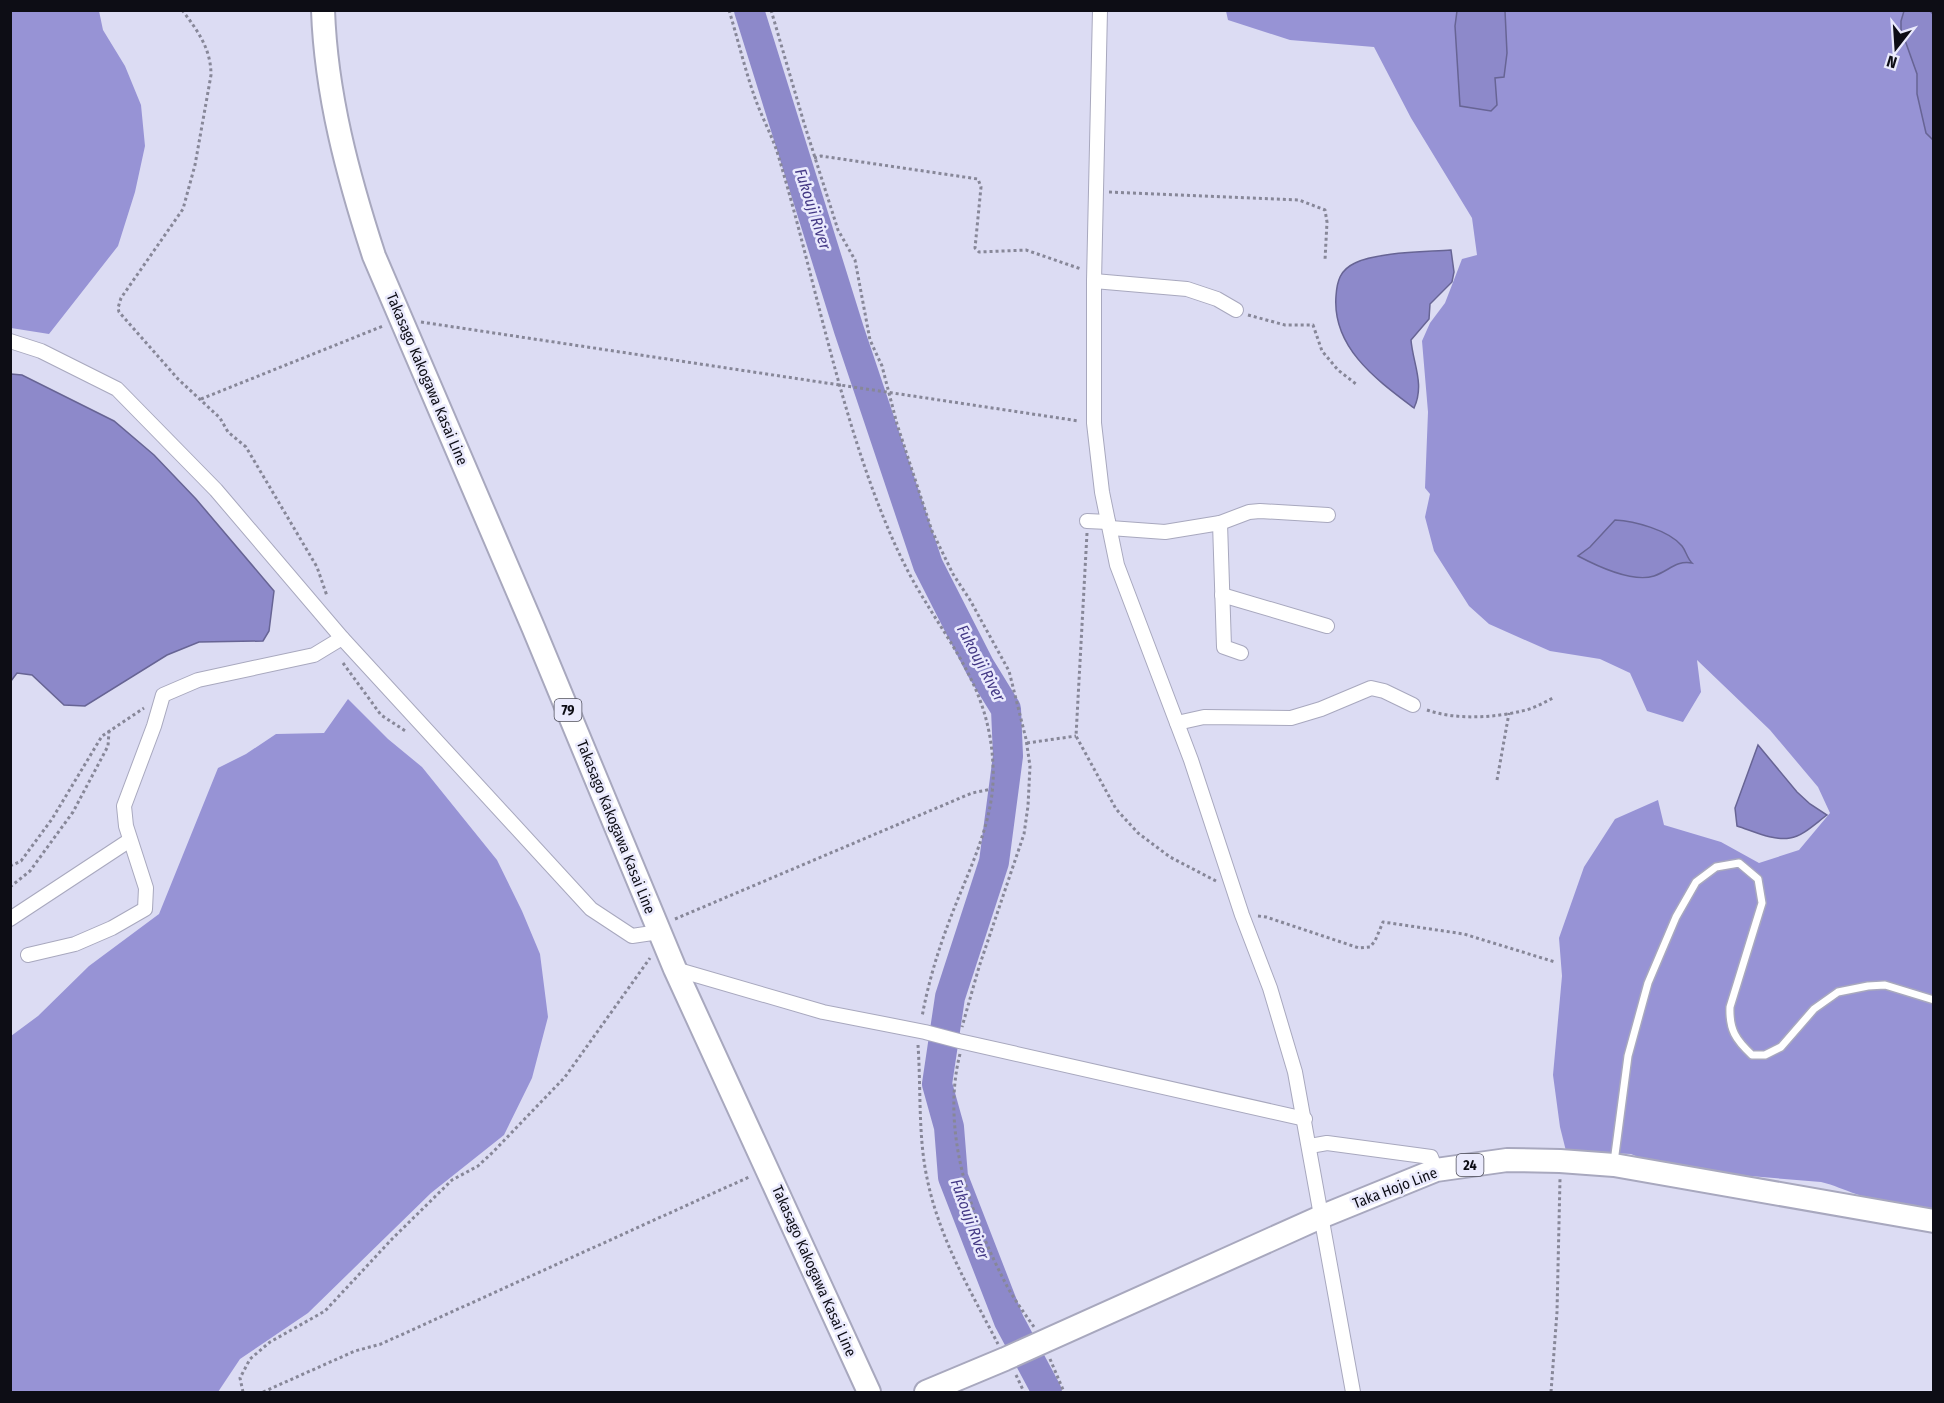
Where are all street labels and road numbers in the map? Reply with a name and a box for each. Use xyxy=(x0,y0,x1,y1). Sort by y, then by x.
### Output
street label: Takasago Kakogawa Kasai Line xyxy=(382,290,472,468)
road number: 79 xyxy=(554,699,582,721)
street label: Takasago Kakogawa Kasai Line xyxy=(573,738,659,916)
road number: 24 xyxy=(1456,1154,1484,1176)
street label: Taka Hojo Line xyxy=(1350,1164,1440,1212)
street label: Takasago Kakogawa Kasai Line xyxy=(768,1183,860,1359)

